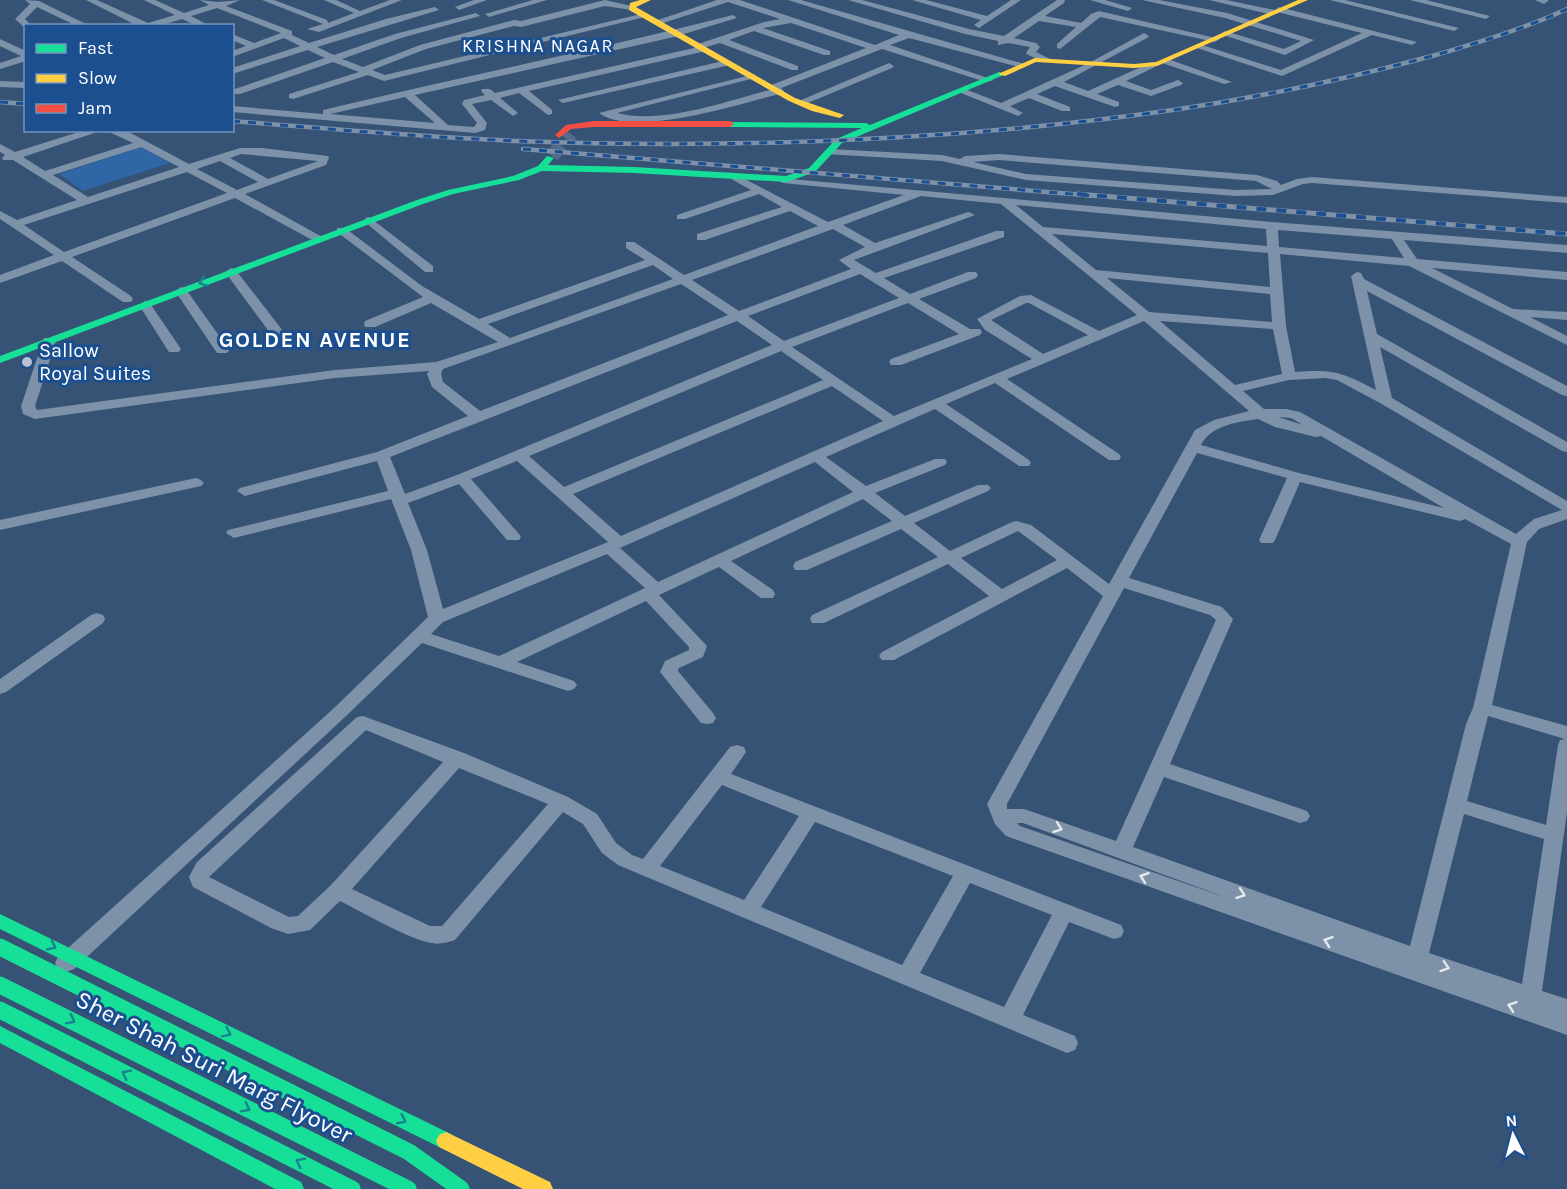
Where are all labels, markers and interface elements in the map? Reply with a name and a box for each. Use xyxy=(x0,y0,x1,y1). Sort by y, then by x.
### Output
legend xyxy=(24,24,234,132)
district label: KRISHNA NAGAR xyxy=(462,35,614,57)
text: Fast xyxy=(78,37,113,59)
text: Slow xyxy=(78,67,117,89)
text: Jam xyxy=(78,97,112,119)
one-way arrow xyxy=(198,275,209,288)
district label: GOLDEN AVENUE xyxy=(219,327,411,353)
place label: Sallow Royal Suites xyxy=(39,339,151,385)
marker: Sallow Royal Suites xyxy=(20,355,34,369)
one-way arrow xyxy=(1052,821,1063,834)
one-way arrow xyxy=(1139,871,1150,884)
one-way arrow xyxy=(1235,887,1246,900)
one-way arrow xyxy=(1323,936,1333,949)
one-way arrow xyxy=(46,939,57,951)
one-way arrow xyxy=(1439,959,1450,972)
street label: Sher Shah Suri Marg Flyover xyxy=(71,985,357,1149)
one-way arrow xyxy=(1507,1001,1517,1013)
one-way arrow xyxy=(65,1013,76,1025)
one-way arrow xyxy=(221,1026,232,1037)
one-way arrow xyxy=(122,1070,132,1081)
one-way arrow xyxy=(239,1100,250,1112)
north arrow xyxy=(1483,1105,1543,1165)
text: N xyxy=(1505,1111,1518,1131)
one-way arrow xyxy=(396,1112,407,1124)
one-way arrow xyxy=(295,1158,306,1170)

